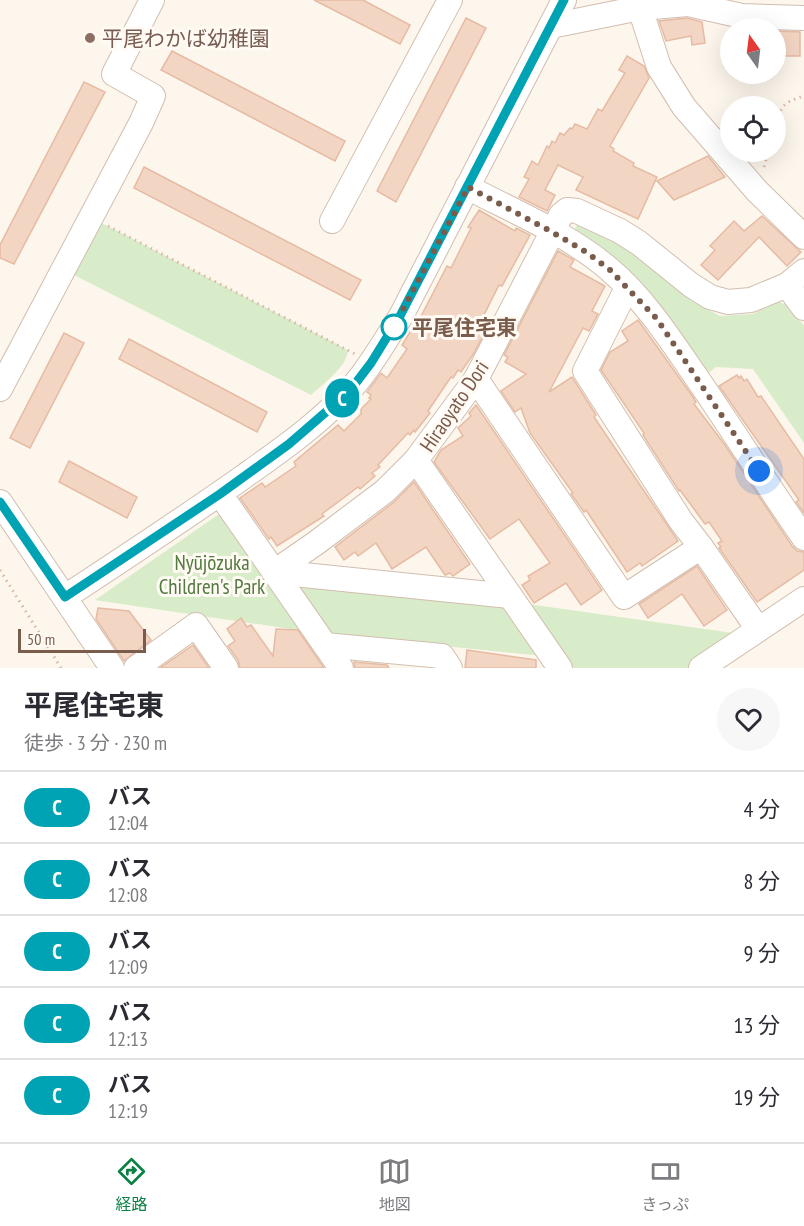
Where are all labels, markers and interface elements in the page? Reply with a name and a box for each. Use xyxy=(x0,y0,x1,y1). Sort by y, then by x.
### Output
north arrow xyxy=(720,18,786,84)
map controls xyxy=(720,18,786,162)
place label: 平尾わかば幼稚園 xyxy=(102,25,270,52)
marker: 平尾わかば幼稚園 xyxy=(83,31,97,45)
button: locate xyxy=(720,96,786,162)
marker: 平尾住宅東 xyxy=(381,314,407,340)
place label: 平尾住宅東 xyxy=(412,314,517,341)
street label: Hiraoyato Dori xyxy=(414,355,494,457)
line badge: C xyxy=(322,378,362,418)
text: C xyxy=(337,385,347,412)
your location xyxy=(744,456,774,486)
park label: Nyūjōzuka Children's Park xyxy=(159,549,265,600)
scale bar xyxy=(18,626,146,654)
text: 50 m xyxy=(27,629,55,649)
text: 平尾住宅東 xyxy=(24,686,164,723)
button: heart xyxy=(717,688,780,751)
text: 徒歩 · 3 分 · 230 m xyxy=(24,730,167,756)
text: バス xyxy=(108,782,152,810)
text: C xyxy=(52,794,62,821)
text: 4 分 xyxy=(743,795,780,823)
text: 12:04 xyxy=(108,810,148,836)
text: バス xyxy=(108,854,152,882)
text: C xyxy=(52,866,62,893)
text: 8 分 xyxy=(743,867,780,895)
text: 12:08 xyxy=(108,882,148,908)
text: バス xyxy=(108,926,152,954)
text: C xyxy=(52,938,62,965)
text: 9 分 xyxy=(743,939,780,967)
text: 12:09 xyxy=(108,954,148,980)
text: バス xyxy=(108,998,152,1026)
text: C xyxy=(52,1010,62,1037)
text: 13 分 xyxy=(734,1011,780,1039)
text: 12:13 xyxy=(108,1026,148,1052)
text: バス xyxy=(108,1070,152,1098)
text: C xyxy=(52,1082,62,1109)
text: 19 分 xyxy=(734,1083,780,1111)
text: 12:19 xyxy=(108,1098,148,1124)
tab: 経路 xyxy=(115,1155,148,1215)
tab: 地図 xyxy=(378,1155,411,1215)
tab: きっぷ xyxy=(642,1155,689,1215)

